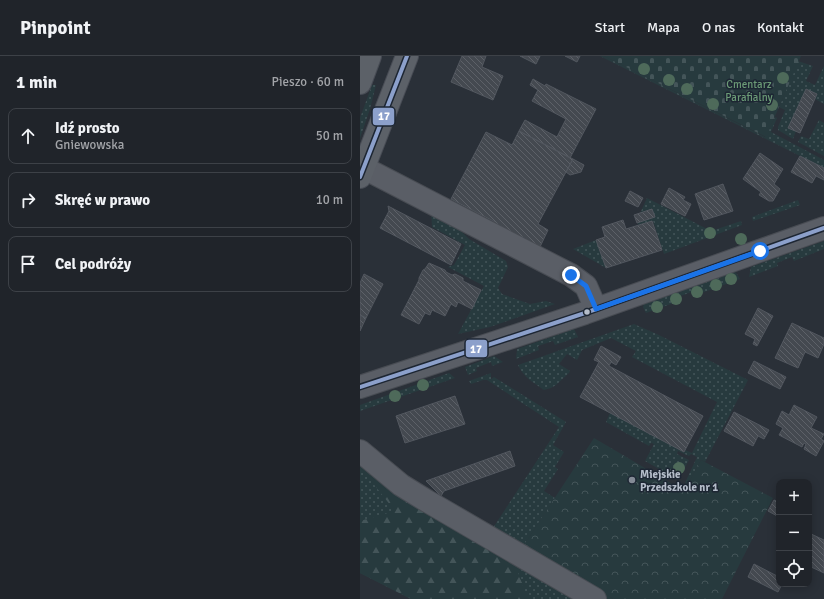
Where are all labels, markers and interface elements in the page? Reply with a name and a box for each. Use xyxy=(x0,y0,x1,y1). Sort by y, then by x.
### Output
text: Pinpoint xyxy=(20,16,91,40)
text: Start xyxy=(595,19,625,36)
text: Mapa xyxy=(647,19,680,36)
text: O nas xyxy=(702,19,735,36)
text: Kontakt xyxy=(757,19,804,36)
text: 1 min xyxy=(16,72,57,93)
text: Pieszo · 60 m xyxy=(272,74,344,90)
park label: Cmentarz Parafialny xyxy=(725,78,773,104)
line badge: 17 xyxy=(372,107,395,126)
text: 17 xyxy=(378,110,390,123)
text: Idź prosto xyxy=(55,119,119,137)
icon: ahead xyxy=(17,125,39,147)
text: 50 m xyxy=(316,128,343,144)
text: Gniewowska xyxy=(55,137,124,153)
icon: right xyxy=(17,189,39,211)
text: Skręć w prawo xyxy=(55,191,150,209)
text: 10 m xyxy=(316,192,343,208)
route start xyxy=(751,242,769,260)
icon: arrive xyxy=(17,253,39,275)
text: Cel podróży xyxy=(55,255,131,273)
route end xyxy=(562,266,580,284)
unlabelled marker xyxy=(582,307,592,317)
line badge: 17 xyxy=(465,339,488,358)
text: 17 xyxy=(470,343,482,356)
place label: Miejskie Przedszkole nr 1 xyxy=(640,468,718,494)
marker: Miejskie Przedszkole nr 1 xyxy=(627,475,637,485)
map controls xyxy=(776,479,812,587)
button: + xyxy=(776,479,812,515)
button: − xyxy=(776,515,812,551)
button: locate xyxy=(776,551,812,587)

